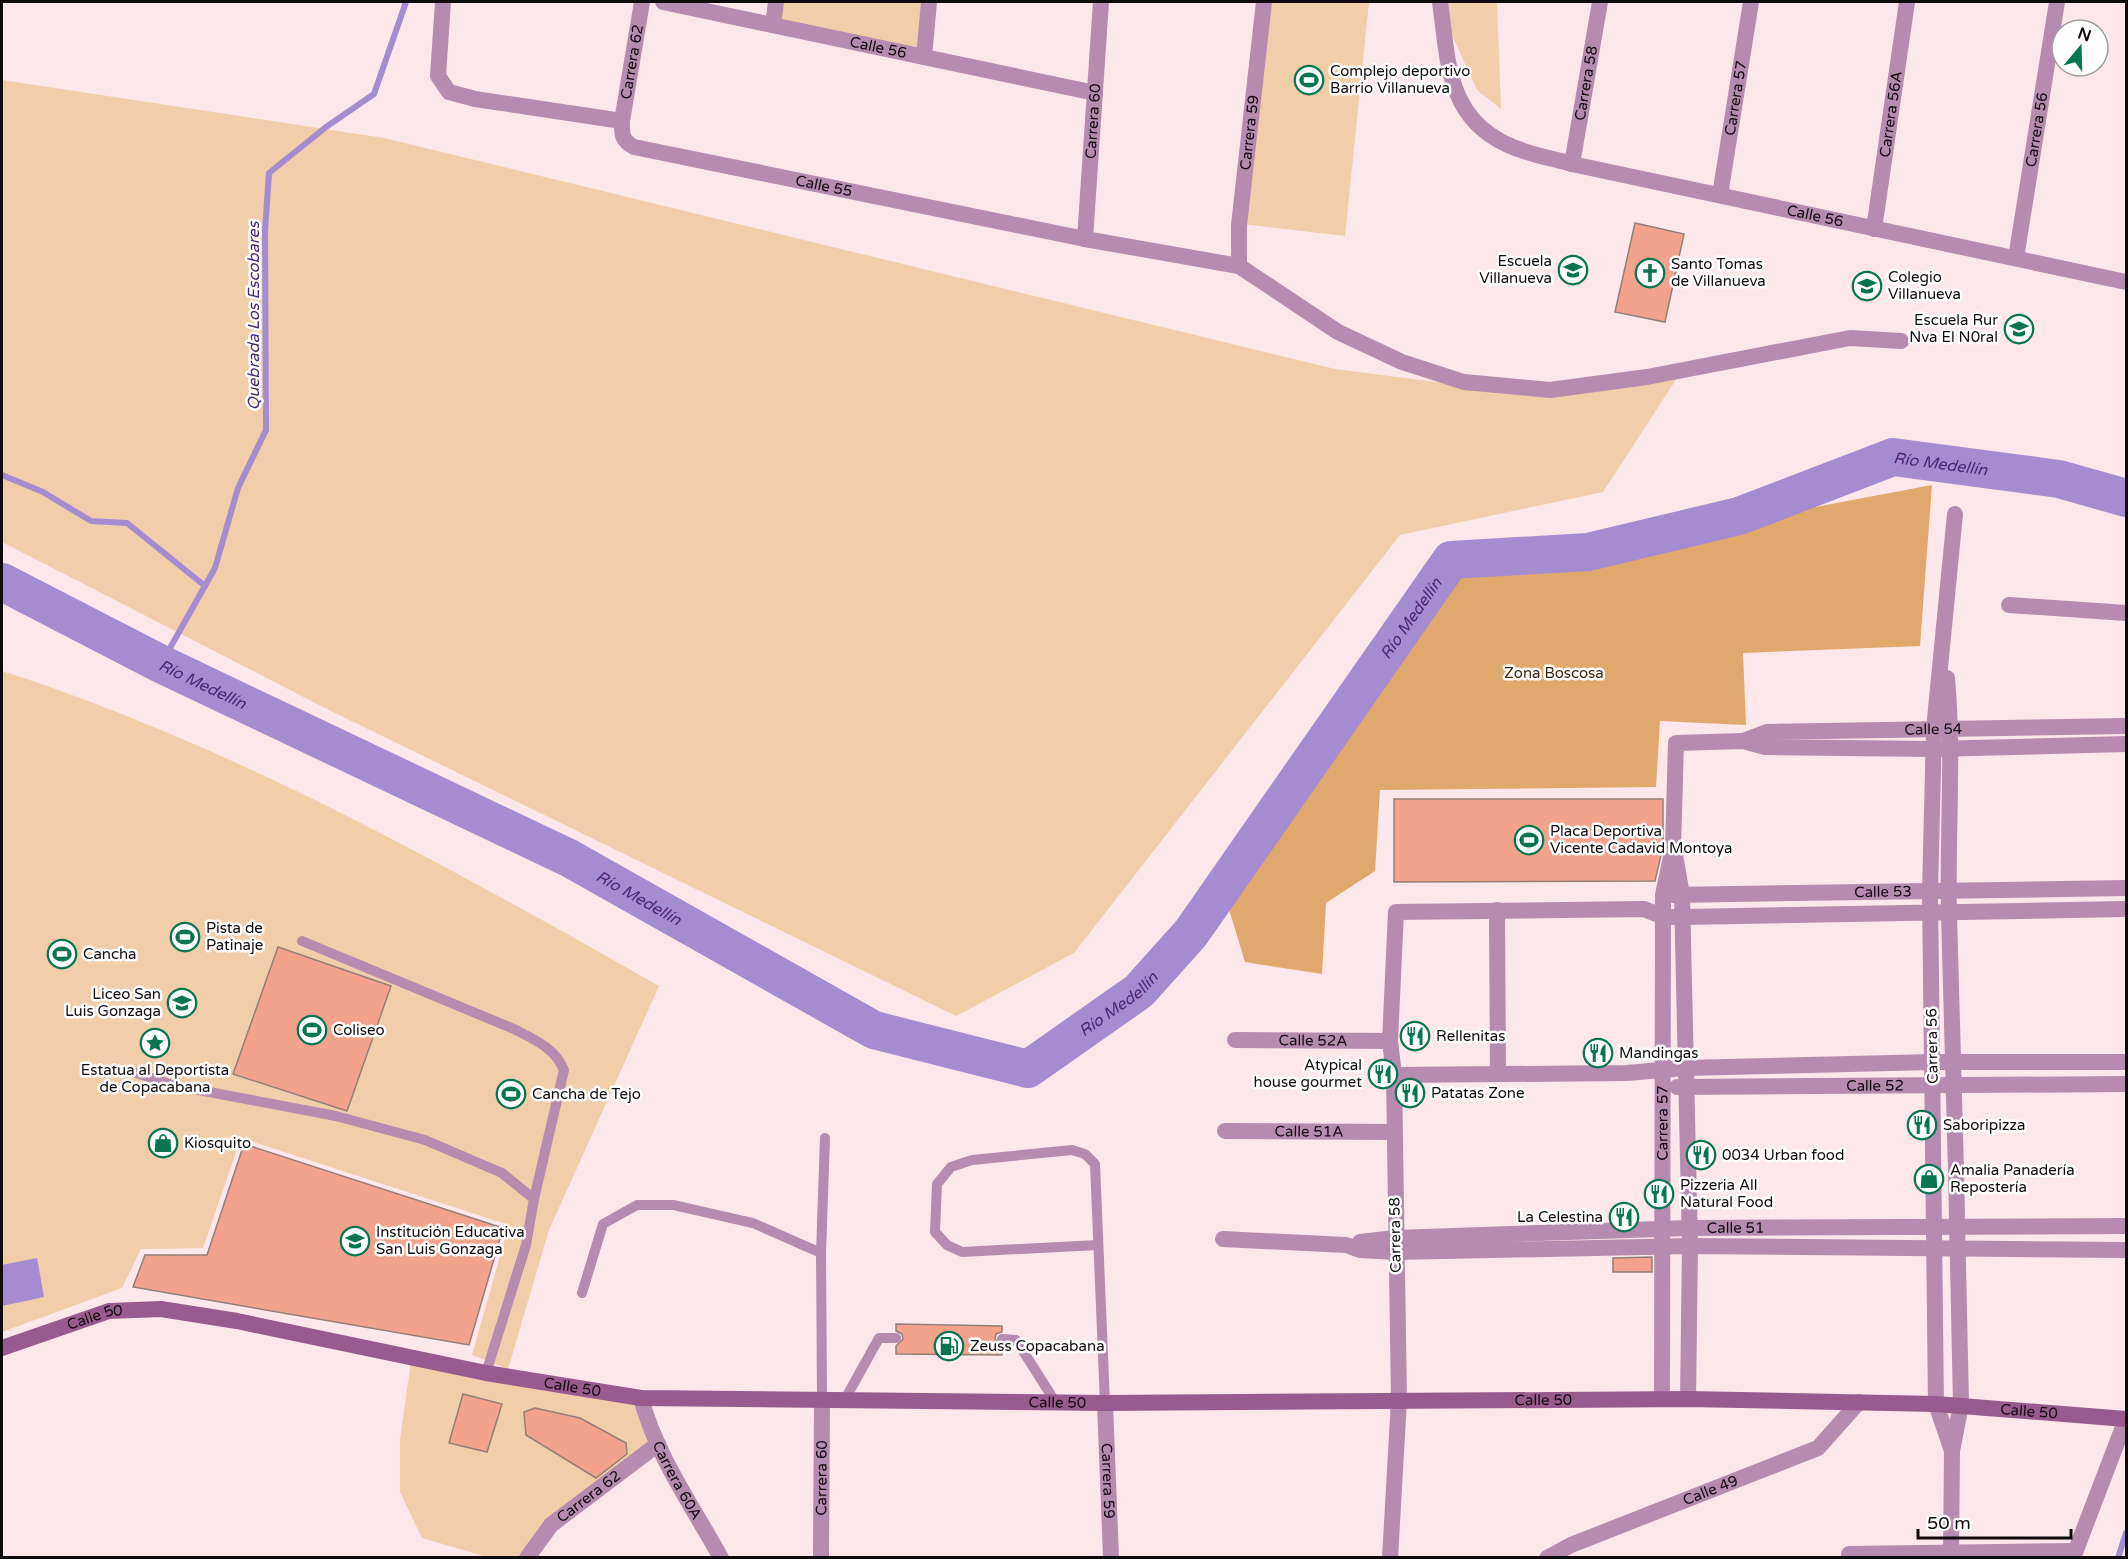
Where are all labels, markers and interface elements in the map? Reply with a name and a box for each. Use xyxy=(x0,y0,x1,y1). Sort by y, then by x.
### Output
north arrow xyxy=(2050,18,2110,78)
street label: Carrera 62 xyxy=(617,23,647,101)
text: N xyxy=(2075,23,2094,46)
street label: Calle 56 xyxy=(848,33,908,62)
street label: Carrera 58 xyxy=(1571,44,1601,122)
street label: Carrera 57 xyxy=(1721,59,1750,137)
place label: Complejo deportivo Barrio Villanueva xyxy=(1330,62,1470,97)
sports icon: Complejo deportivo Barrio Villanueva xyxy=(1293,64,1325,96)
street label: Carrera 56A xyxy=(1876,70,1906,158)
street label: Carrera 60 xyxy=(1081,83,1104,160)
street label: Carrera 56 xyxy=(2022,91,2051,168)
street label: Carrera 59 xyxy=(1236,94,1263,171)
street label: Calle 55 xyxy=(794,171,854,200)
street label: Calle 56 xyxy=(1785,201,1845,231)
water label: Quebrada Los Escobares xyxy=(244,220,264,410)
place label: Escuela Villanueva xyxy=(1479,252,1552,287)
school or university icon: Escuela Villanueva xyxy=(1557,254,1589,286)
place label: Santo Tomas de Villanueva xyxy=(1671,255,1766,290)
church icon: Santo Tomas de Villanueva xyxy=(1634,257,1666,289)
place label: Colegio Villanueva xyxy=(1888,268,1961,303)
school or university icon: Colegio Villanueva xyxy=(1851,270,1883,302)
place label: Escuela Rur Nva El N0ral xyxy=(1909,311,1998,346)
school or university icon: Escuela Rur Nva El N0ral xyxy=(2003,313,2035,345)
water label: Río Medellín xyxy=(1892,448,1990,481)
water label: Río Medellín xyxy=(1376,573,1447,663)
water label: Río Medellín xyxy=(155,655,250,715)
park label: Zona Boscosa xyxy=(1504,664,1604,682)
street label: Calle 54 xyxy=(1904,720,1962,739)
place label: Placa Deportiva Vicente Cadavid Montoya xyxy=(1550,822,1732,857)
sports icon: Placa Deportiva Vicente Cadavid Montoya xyxy=(1513,824,1545,856)
water label: Río Medellín xyxy=(592,866,686,931)
street label: Calle 53 xyxy=(1854,882,1912,901)
place label: Pista de Patinaje xyxy=(206,919,263,954)
sports icon: Pista de Patinaje xyxy=(169,921,201,953)
sports icon: Cancha xyxy=(46,938,78,970)
place label: Cancha xyxy=(83,945,137,963)
water label: Río Medellín xyxy=(1075,967,1163,1041)
place label: Liceo San Luis Gonzaga xyxy=(65,985,161,1020)
school or university icon: Liceo San Luis Gonzaga xyxy=(166,987,198,1019)
street label: Carrera 56 xyxy=(1922,1008,1942,1084)
sports icon: Coliseo xyxy=(296,1014,328,1046)
restaurant icon: Rellenitas xyxy=(1399,1020,1431,1052)
place label: Coliseo xyxy=(333,1021,385,1039)
place icon: Estatua al Deportista de Copacabana xyxy=(139,1027,171,1059)
place label: Rellenitas xyxy=(1436,1027,1505,1045)
street label: Calle 52A xyxy=(1279,1031,1347,1050)
restaurant icon: Mandingas xyxy=(1582,1037,1614,1069)
place label: Mandingas xyxy=(1619,1044,1699,1062)
place label: Atypical house gourmet xyxy=(1254,1056,1362,1091)
restaurant icon: Atypical house gourmet xyxy=(1367,1058,1399,1090)
place label: Estatua al Deportista de Copacabana xyxy=(81,1061,229,1096)
street label: Calle 52 xyxy=(1846,1076,1904,1095)
restaurant icon: Patatas Zone xyxy=(1394,1077,1426,1109)
sports icon: Cancha de Tejo xyxy=(495,1078,527,1110)
place label: Patatas Zone xyxy=(1431,1084,1525,1102)
place label: Cancha de Tejo xyxy=(532,1085,641,1103)
street label: Carrera 57 xyxy=(1653,1085,1672,1161)
restaurant icon: Saboripizza xyxy=(1906,1109,1938,1141)
place label: Saboripizza xyxy=(1943,1116,2025,1134)
street label: Calle 51A xyxy=(1275,1122,1343,1141)
shop icon: Kiosquito xyxy=(147,1127,179,1159)
place label: Kiosquito xyxy=(184,1134,251,1152)
restaurant icon: 0034 Urban food xyxy=(1685,1139,1717,1171)
place label: 0034 Urban food xyxy=(1722,1146,1844,1164)
place label: Amalia Panadería Repostería xyxy=(1950,1161,2075,1196)
shop icon: Amalia Panadería Repostería xyxy=(1913,1163,1945,1195)
place label: Pizzeria All Natural Food xyxy=(1680,1176,1773,1211)
restaurant icon: Pizzeria All Natural Food xyxy=(1643,1178,1675,1210)
street label: Carrera 58 xyxy=(1385,1197,1405,1273)
restaurant icon: La Celestina xyxy=(1608,1201,1640,1233)
place label: La Celestina xyxy=(1517,1208,1603,1226)
street label: Calle 51 xyxy=(1707,1219,1764,1237)
place label: Institución Educativa San Luis Gonzaga xyxy=(376,1223,525,1258)
school or university icon: Institución Educativa San Luis Gonzaga xyxy=(339,1225,371,1257)
street label: Calle 50 xyxy=(64,1301,123,1334)
fuel station icon: Zeuss Copacabana xyxy=(933,1330,965,1362)
place label: Zeuss Copacabana xyxy=(970,1337,1105,1355)
street label: Calle 50 xyxy=(542,1373,602,1400)
street label: Calle 50 xyxy=(1515,1391,1572,1409)
street label: Calle 50 xyxy=(1028,1393,1086,1412)
street label: Calle 50 xyxy=(2000,1400,2058,1423)
street label: Carrera 60A xyxy=(649,1438,706,1523)
street label: Carrera 60 xyxy=(812,1440,831,1516)
street label: Carrera 59 xyxy=(1098,1443,1118,1519)
street label: Carrera 62 xyxy=(553,1467,624,1527)
street label: Calle 49 xyxy=(1680,1471,1740,1509)
scale bar xyxy=(1918,1502,2071,1540)
text: 50 m xyxy=(1927,1512,1971,1534)

